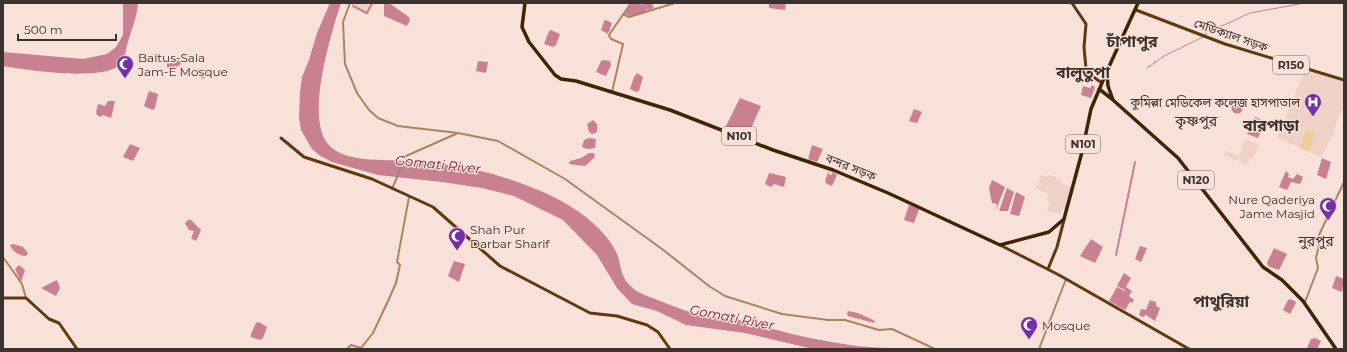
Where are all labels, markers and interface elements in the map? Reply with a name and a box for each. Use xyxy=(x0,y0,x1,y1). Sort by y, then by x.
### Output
street label: মেডিক্যাল সড়ক xyxy=(1192,15,1270,55)
scale bar xyxy=(18,16,116,42)
text: 500 m xyxy=(24,22,63,37)
district label: চাঁপাপুর xyxy=(1105,32,1158,52)
place label: Baitus-Sala Jam-E Mosque xyxy=(137,50,228,79)
mosque icon: Baitus-Sala Jam-E Mosque xyxy=(115,54,135,79)
road number: R150 xyxy=(1273,56,1309,74)
district label: বালুতুপা xyxy=(1055,63,1110,83)
hospital icon: কুমিল্লা মেডিকেল কলেজ হাসপাতাল xyxy=(1303,92,1323,117)
place label: কুমিল্লা মেডিকেল কলেজ হাসপাতাল xyxy=(1130,95,1300,111)
district label: কৃষ্ণপুর xyxy=(1174,112,1218,130)
district label: বারপাড়া xyxy=(1242,116,1300,135)
road number: N101 xyxy=(722,127,756,145)
road number: N101 xyxy=(1066,135,1100,153)
street label: বন্দর সড়ক xyxy=(823,150,879,184)
water label: Gomati River xyxy=(394,152,482,177)
road number: N120 xyxy=(1178,171,1214,189)
place label: Nure Qaderiya Jame Masjid xyxy=(1228,192,1315,221)
mosque icon: Nure Qaderiya Jame Masjid xyxy=(1318,196,1338,221)
place label: Shah Pur Darbar Sharif xyxy=(470,222,550,251)
mosque icon: Shah Pur Darbar Sharif xyxy=(447,226,467,251)
district label: নুরপুর xyxy=(1297,232,1334,250)
district label: পাথুরিয়া xyxy=(1193,292,1250,312)
water label: Gomati River xyxy=(688,301,776,333)
mosque icon: Mosque xyxy=(1019,315,1039,340)
place label: Mosque xyxy=(1042,318,1090,333)

